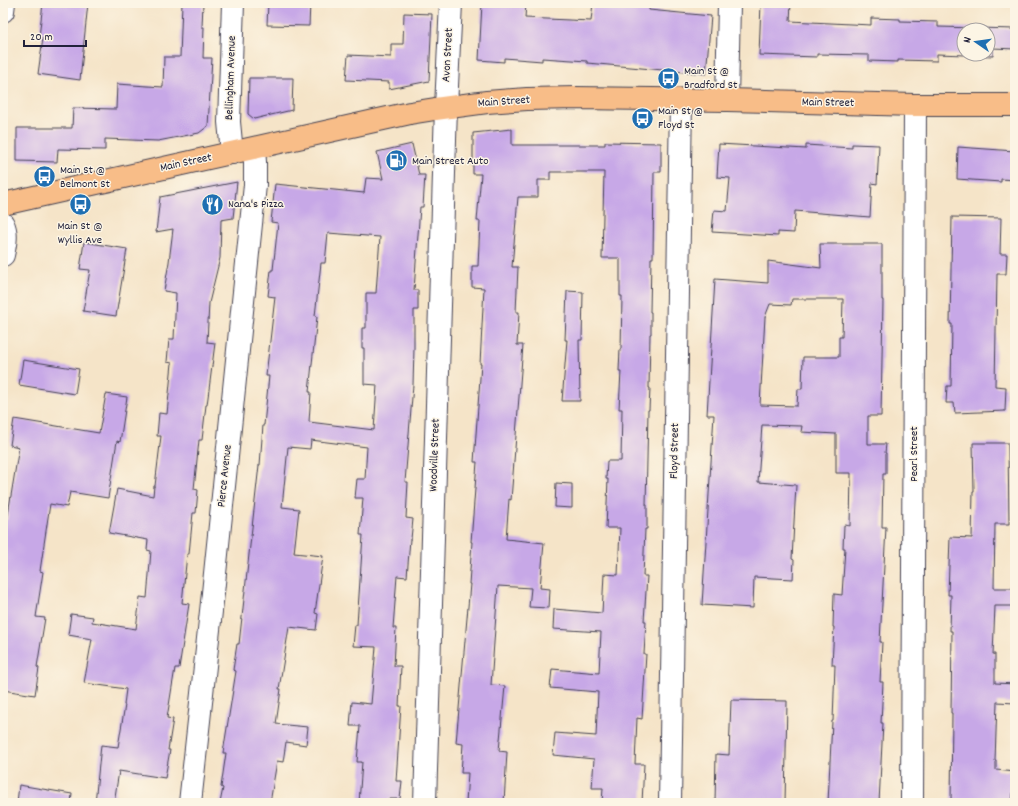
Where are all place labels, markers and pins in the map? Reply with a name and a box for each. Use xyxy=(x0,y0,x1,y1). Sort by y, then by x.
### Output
place label: Main St @ Bradford St xyxy=(684,63,738,94)
bus stop icon: Main St @ Bradford St xyxy=(656,65,682,91)
place label: Main St @ Floyd St xyxy=(658,103,703,134)
bus stop icon: Main St @ Floyd St xyxy=(630,105,656,131)
fuel station icon: Main Street Auto xyxy=(383,148,409,174)
place label: Main Street Auto xyxy=(412,153,489,170)
place label: Main St @ Belmont St xyxy=(60,162,110,193)
bus stop icon: Main St @ Belmont St xyxy=(31,164,57,190)
restaurant icon: Nana's Pizza xyxy=(199,191,225,217)
bus stop icon: Main St @ Wyllis Ave xyxy=(67,192,93,218)
place label: Nana's Pizza xyxy=(228,196,284,213)
place label: Main St @ Wyllis Ave xyxy=(57,218,103,249)

